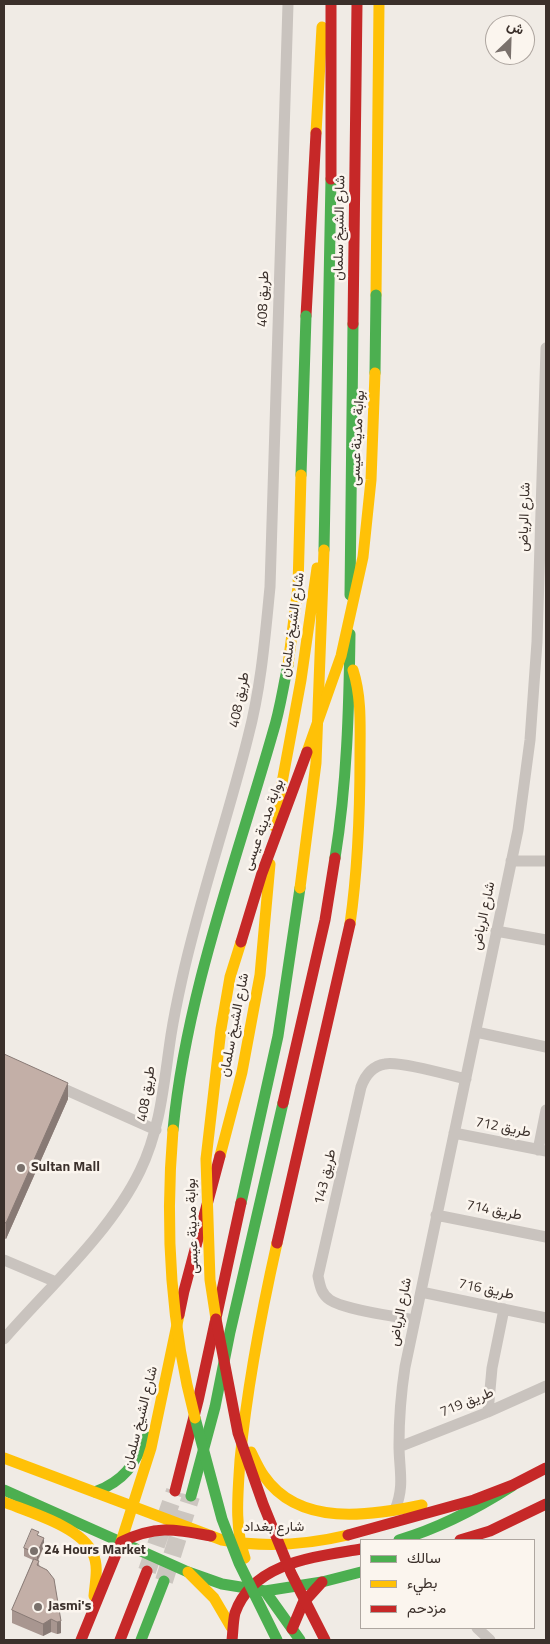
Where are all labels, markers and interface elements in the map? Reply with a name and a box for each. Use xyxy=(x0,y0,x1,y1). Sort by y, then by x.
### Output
text: ش xyxy=(504,14,528,40)
north arrow xyxy=(485,15,535,65)
street label: شارع الشيخ سلمان xyxy=(331,175,349,281)
street label: طريق 408 xyxy=(255,271,273,327)
street label: بوابة مدينة عيسى xyxy=(347,390,369,486)
street label: شارع الرياض xyxy=(515,482,535,552)
street label: شارع الشيخ سلمان xyxy=(277,572,309,678)
street label: طريق 408 xyxy=(226,671,254,729)
street label: بوابة مدينة عيسى xyxy=(240,777,288,873)
street label: شارع الرياض xyxy=(469,880,499,952)
street label: شارع الشيخ سلمان xyxy=(217,972,253,1078)
street label: طريق 408 xyxy=(134,1065,160,1123)
street label: طريق 712 xyxy=(474,1114,532,1142)
street label: طريق 143 xyxy=(311,1148,341,1206)
place label: Sultan Mall xyxy=(31,1160,100,1176)
marker: Sultan Mall xyxy=(15,1162,27,1174)
street label: بوابة مدينة عيسى xyxy=(183,1178,203,1274)
street label: طريق 714 xyxy=(465,1197,523,1225)
street label: شارع الرياض xyxy=(386,1276,416,1348)
street label: طريق 716 xyxy=(457,1276,515,1304)
street label: شارع الشيخ سلمان xyxy=(120,1365,162,1471)
street label: طريق 719 xyxy=(438,1385,496,1421)
street label: شارع بغداد xyxy=(244,1520,304,1536)
legend xyxy=(360,1539,535,1629)
place label: 24 Hours Market xyxy=(44,1543,146,1559)
marker: 24 Hours Market xyxy=(28,1545,40,1557)
text: سالك xyxy=(407,1546,441,1569)
text: بطيء xyxy=(407,1571,437,1594)
text: مزدحم xyxy=(407,1596,446,1619)
place label: Jasmi's xyxy=(48,1599,91,1615)
marker: Jasmi's xyxy=(32,1601,44,1613)

